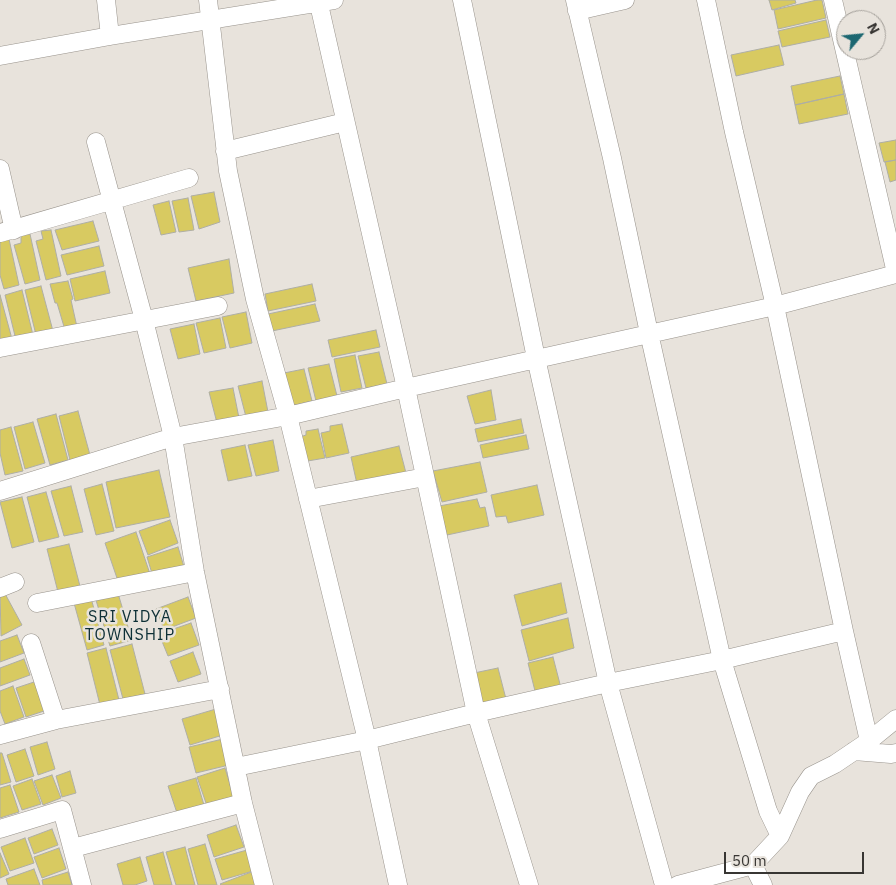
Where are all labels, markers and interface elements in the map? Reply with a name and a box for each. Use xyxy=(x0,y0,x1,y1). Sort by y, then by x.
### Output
north arrow xyxy=(836,10,886,60)
text: N xyxy=(863,20,884,37)
district label: SRI VIDYA TOWNSHIP xyxy=(84,607,176,645)
scale bar xyxy=(726,842,866,874)
text: 50 m xyxy=(732,851,767,870)

